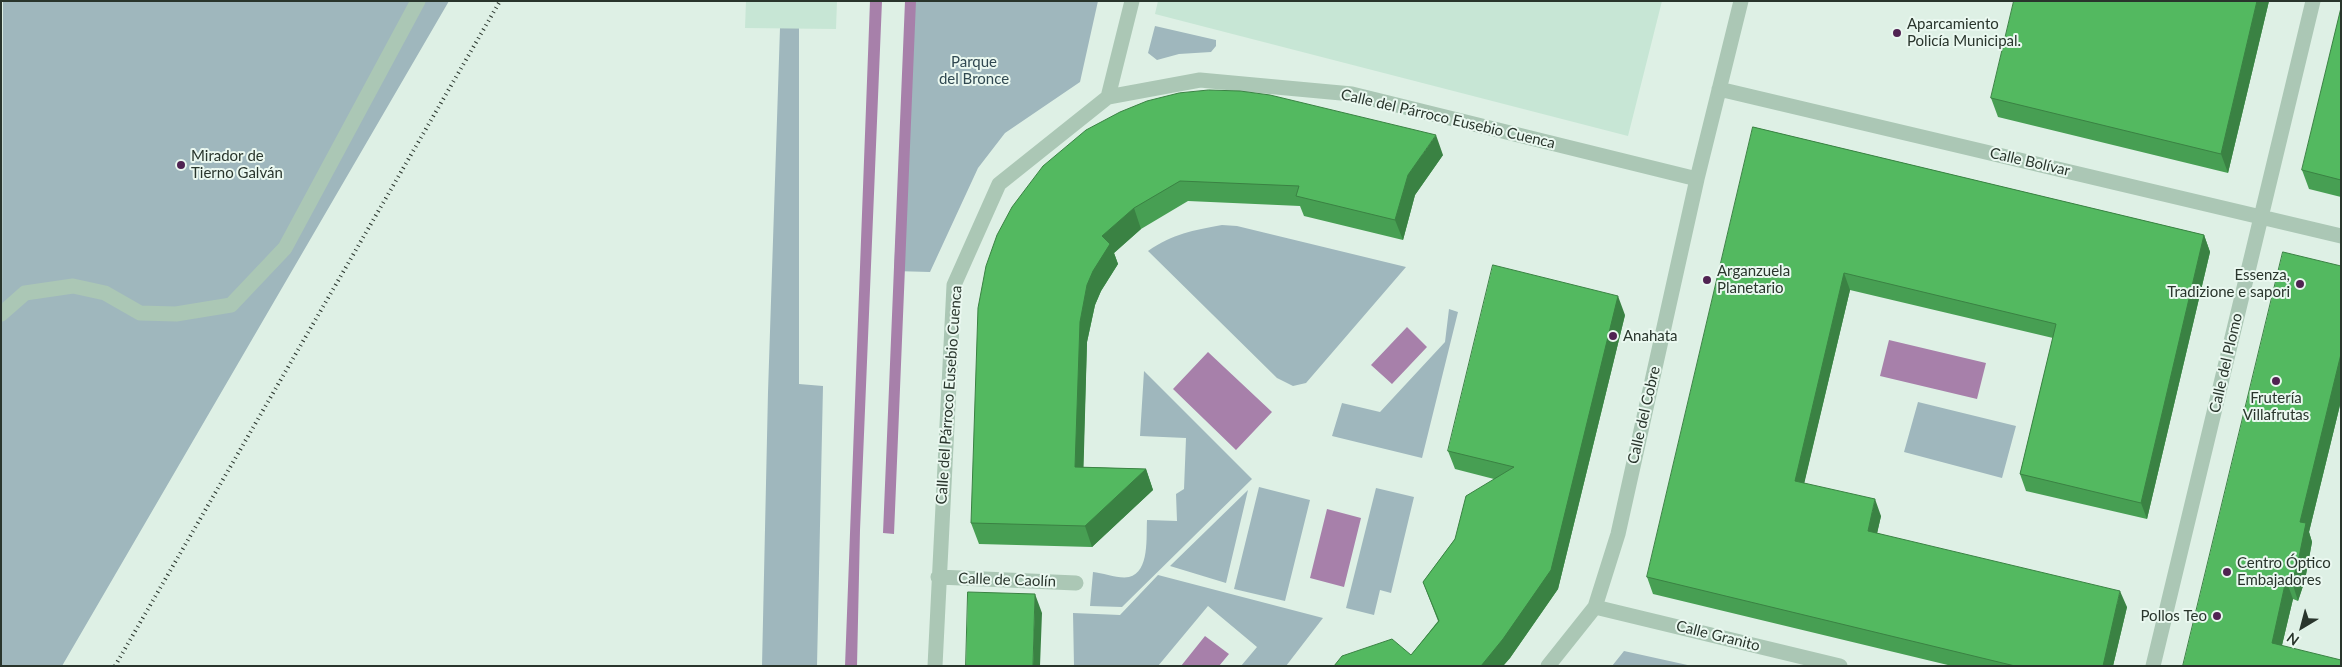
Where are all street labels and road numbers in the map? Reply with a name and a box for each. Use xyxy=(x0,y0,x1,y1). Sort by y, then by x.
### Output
street label: Calle del Párroco Eusebio Cuenca xyxy=(1339,86,1557,152)
street label: Calle Bolívar xyxy=(1988,144,2072,180)
street label: Calle del Párroco Eusebio Cuenca xyxy=(932,285,966,505)
street label: Calle del Plomo xyxy=(2206,311,2246,415)
street label: Calle del Cobre xyxy=(1624,364,1664,466)
street label: Calle de Caolín xyxy=(958,569,1056,591)
street label: Calle Granito xyxy=(1674,617,1762,655)

